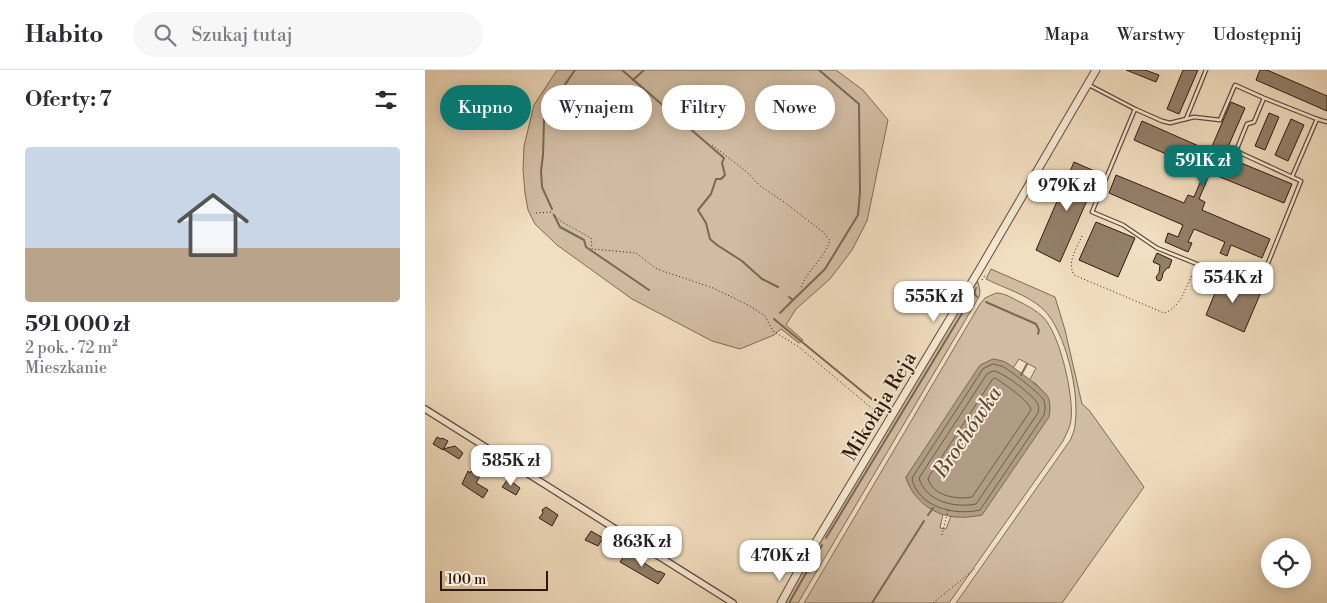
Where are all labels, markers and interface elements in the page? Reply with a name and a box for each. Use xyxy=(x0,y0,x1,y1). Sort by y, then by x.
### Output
search box xyxy=(133,12,483,57)
text: Habito xyxy=(25,20,103,50)
icon: search xyxy=(151,21,179,49)
text: Szukaj tutaj xyxy=(191,23,293,47)
text: Mapa xyxy=(1045,23,1089,46)
text: Warstwy xyxy=(1117,23,1185,46)
text: Udostępnij xyxy=(1213,23,1302,46)
chip: Kupno xyxy=(440,85,531,130)
chip: Wynajem xyxy=(541,85,652,130)
chip: Filtry xyxy=(662,85,745,130)
chip: Nowe xyxy=(755,85,835,130)
icon: filters xyxy=(372,86,400,114)
text: Oferty: 7 xyxy=(25,87,112,113)
pin: 591K zł xyxy=(1157,144,1249,187)
text: 591K zł xyxy=(1175,151,1231,171)
pin: 979K zł xyxy=(1021,170,1113,212)
text: 979K zł xyxy=(1038,176,1096,196)
icon: home xyxy=(168,180,258,270)
pin: 554K zł xyxy=(1187,262,1279,304)
text: 554K zł xyxy=(1203,268,1263,288)
pin: 555K zł xyxy=(888,280,980,323)
text: 555K zł xyxy=(905,287,963,307)
text: 591 000 zł xyxy=(25,312,130,338)
text: 2 pok. · 72 m² xyxy=(25,338,117,358)
street label: Mikołaja Reja xyxy=(838,347,923,466)
text: Mieszkanie xyxy=(25,358,107,378)
water label: Brochówka xyxy=(927,382,1008,484)
pin: 585K zł xyxy=(465,444,557,487)
text: 585K zł xyxy=(482,451,540,471)
pin: 863K zł xyxy=(596,526,688,568)
text: 863K zł xyxy=(613,532,671,552)
map controls xyxy=(1261,538,1311,588)
button: locate xyxy=(1261,538,1311,588)
pin: 470K zł xyxy=(734,540,826,582)
text: 470K zł xyxy=(751,546,810,566)
scale bar xyxy=(440,568,547,591)
text: 100 m xyxy=(447,571,486,589)

